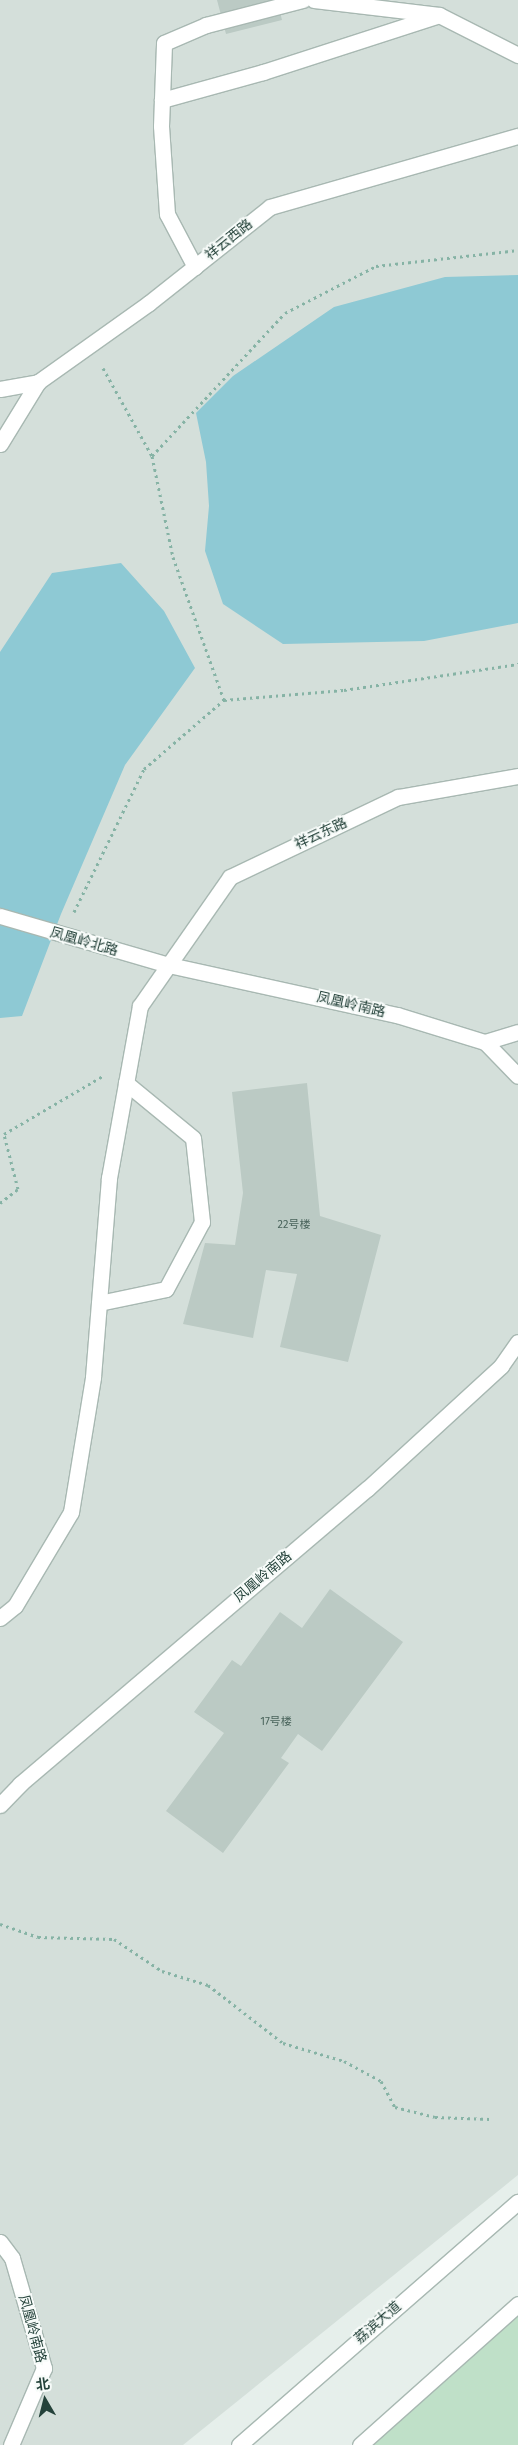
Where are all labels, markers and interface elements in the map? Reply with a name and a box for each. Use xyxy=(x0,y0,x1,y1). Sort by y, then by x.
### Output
street label: 祥云西路 xyxy=(202,216,256,264)
street label: 祥云东路 xyxy=(292,815,350,853)
street label: 凤凰岭北路 xyxy=(48,924,120,960)
street label: 凤凰岭南路 xyxy=(315,989,387,1021)
house number: 22号楼 xyxy=(278,1218,310,1232)
street label: 凤凰岭南路 xyxy=(231,1548,295,1606)
house number: 17号楼 xyxy=(260,1715,292,1729)
street label: 凤凰岭南路 xyxy=(15,2293,49,2365)
street label: 荔滨大道 xyxy=(351,2298,405,2348)
north arrow xyxy=(20,2375,70,2425)
text: 北 xyxy=(35,2375,51,2394)

